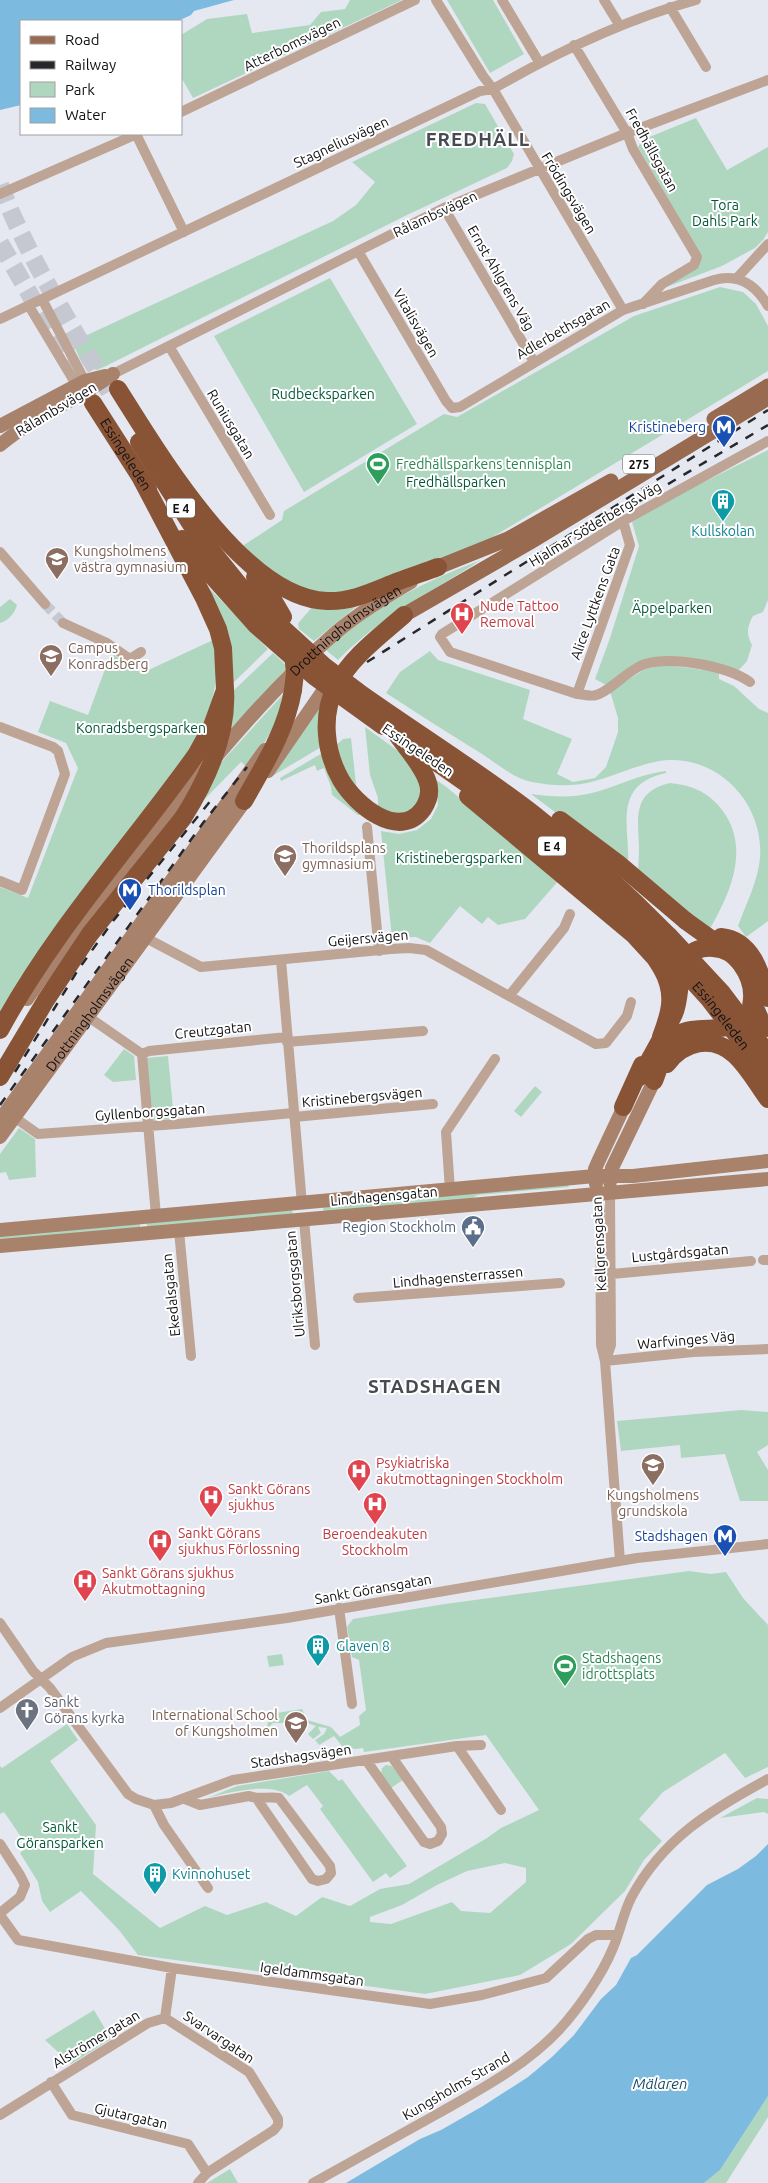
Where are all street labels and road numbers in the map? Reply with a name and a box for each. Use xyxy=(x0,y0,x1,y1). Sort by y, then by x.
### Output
street label: Atterbomsvägen xyxy=(241,14,343,74)
street label: Fredhällsgatan xyxy=(622,106,682,194)
street label: Stagneliusvägen xyxy=(291,113,391,171)
street label: Frödingsvägen xyxy=(538,149,600,237)
street label: Rålambsvägen xyxy=(390,188,480,240)
street label: Ernst Ahlgrens Väg xyxy=(464,222,538,334)
street label: Vitalisvägen xyxy=(390,286,442,360)
street label: Adlerbethsgatan xyxy=(513,296,613,362)
street label: Rålambsvägen xyxy=(13,379,99,439)
street label: Runiusgatan xyxy=(204,386,258,462)
street label: Essingeleden xyxy=(97,415,155,493)
road number: 275 xyxy=(623,454,655,474)
street label: Hjalmar Söderbergs Väg xyxy=(526,478,664,570)
road number: E 4 xyxy=(167,498,195,518)
street label: Alice Lyttkens Gata xyxy=(567,544,623,662)
street label: Drottningholmsvägen xyxy=(286,582,404,679)
street label: Essingeleden xyxy=(379,720,457,780)
road number: E 4 xyxy=(538,836,566,856)
street label: Geijersvägen xyxy=(327,927,409,949)
street label: Drottningholmsvägen xyxy=(42,954,137,1075)
street label: Essingeleden xyxy=(689,978,753,1053)
street label: Creutzgatan xyxy=(174,1018,252,1042)
street label: Kristinebergsvägen xyxy=(301,1084,423,1110)
street label: Gyllenborgsgatan xyxy=(94,1100,206,1124)
street label: Lindhagensgatan xyxy=(330,1183,438,1209)
street label: Kellgrensgatan xyxy=(589,1196,609,1292)
street label: Ulriksborgsgatan xyxy=(282,1230,308,1338)
street label: Lustgårdsgatan xyxy=(631,1241,729,1265)
street label: Ekedalsgatan xyxy=(159,1253,183,1337)
street label: Lindhagensterrassen xyxy=(392,1263,524,1291)
street label: Warfvinges Väg xyxy=(636,1328,736,1352)
street label: Sankt Göransgatan xyxy=(313,1571,433,1607)
street label: Stadshagsvägen xyxy=(250,1741,352,1771)
street label: Igeldammsgatan xyxy=(259,1959,365,1989)
street label: Alströmergatan xyxy=(50,2007,142,2071)
street label: Svarvargatan xyxy=(181,2007,257,2067)
street label: Kungsholms Strand xyxy=(399,2049,513,2123)
street label: Gjutargatan xyxy=(93,2100,169,2132)

